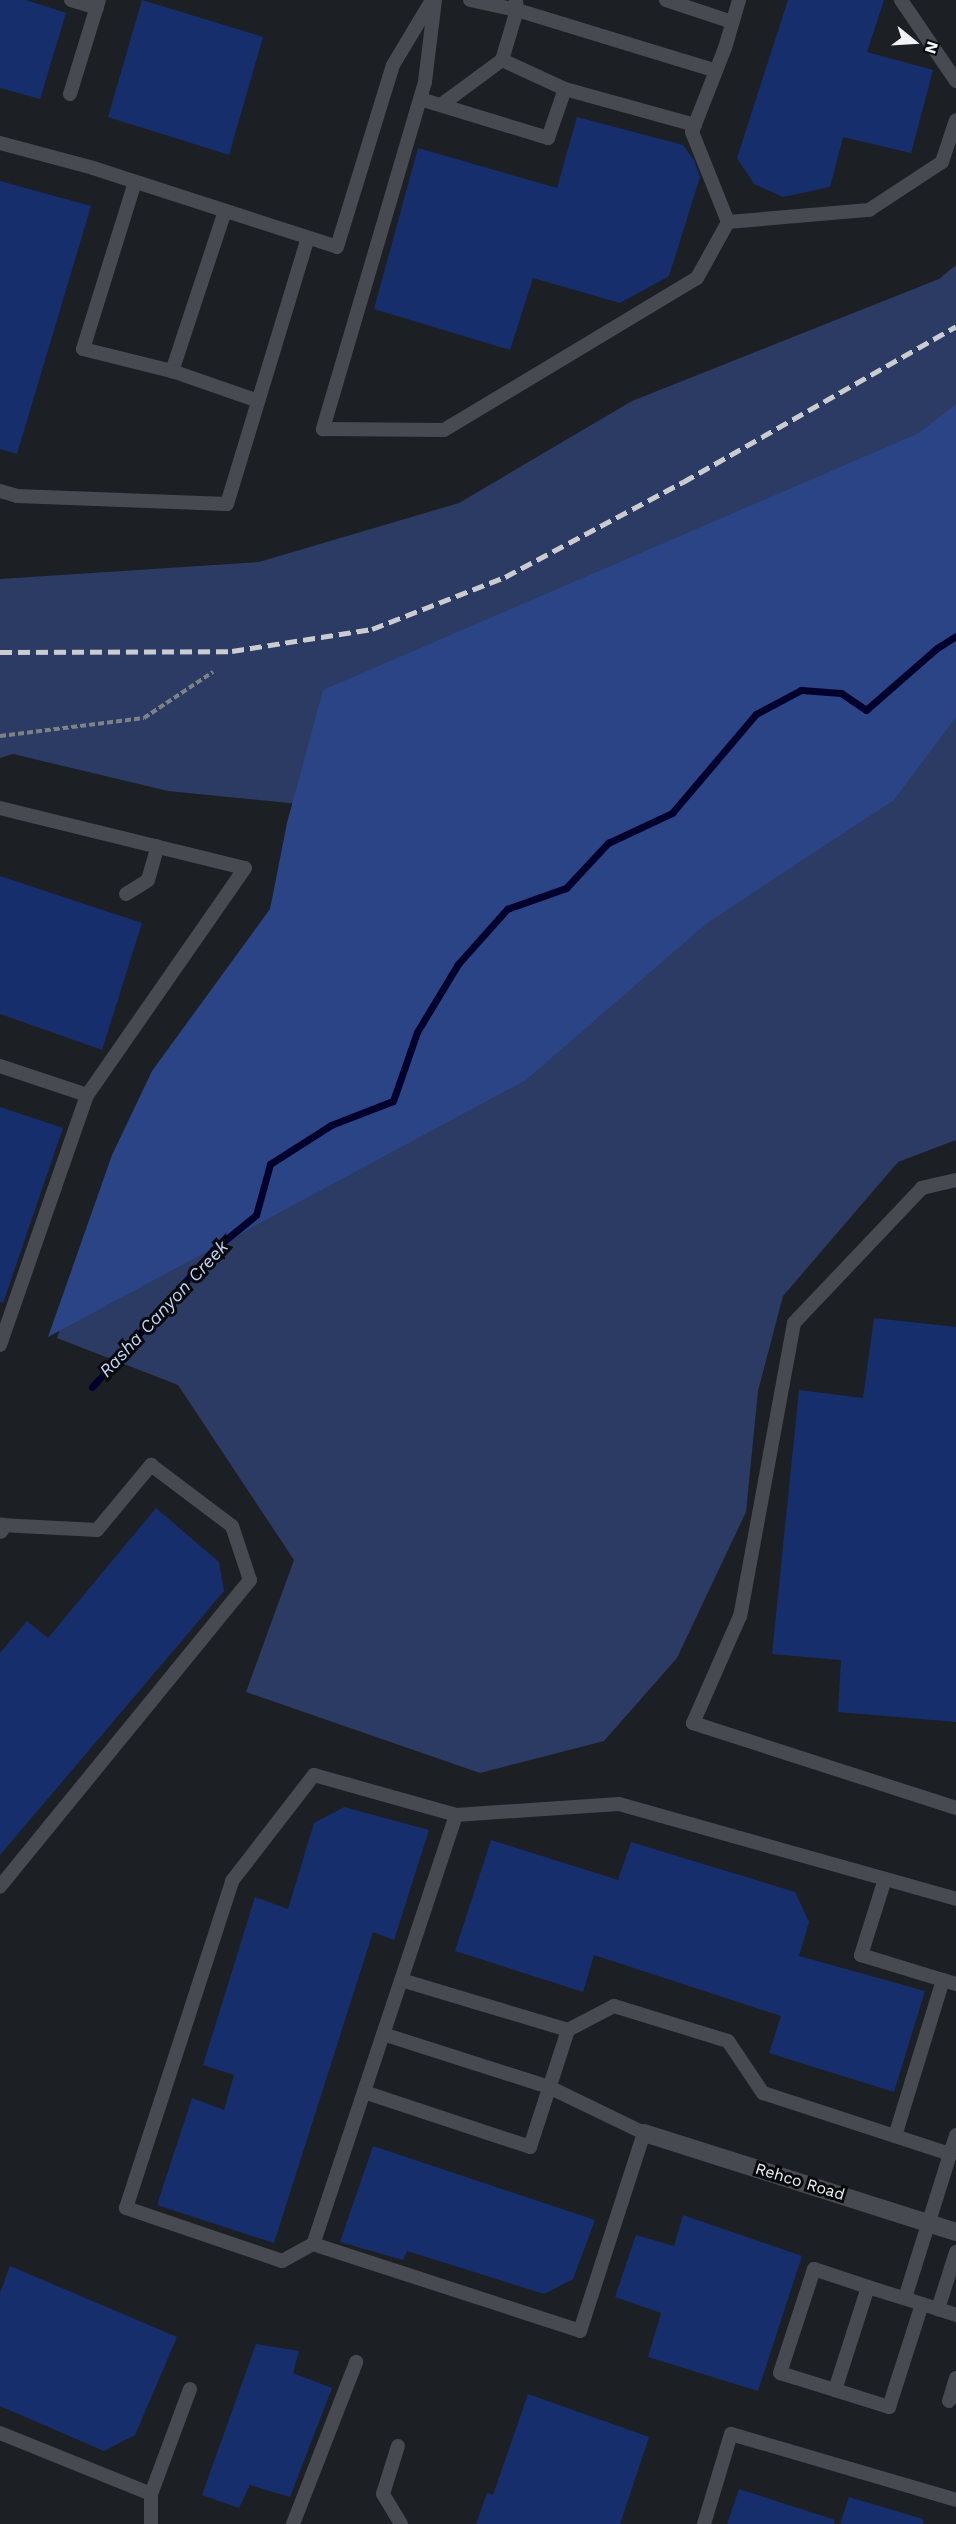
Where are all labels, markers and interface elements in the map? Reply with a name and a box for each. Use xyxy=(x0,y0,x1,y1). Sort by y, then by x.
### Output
north arrow xyxy=(884,12,944,72)
text: N xyxy=(921,39,942,56)
water label: Rasha Canyon Creek xyxy=(95,1236,233,1382)
street label: Rehco Road xyxy=(753,2159,847,2205)

